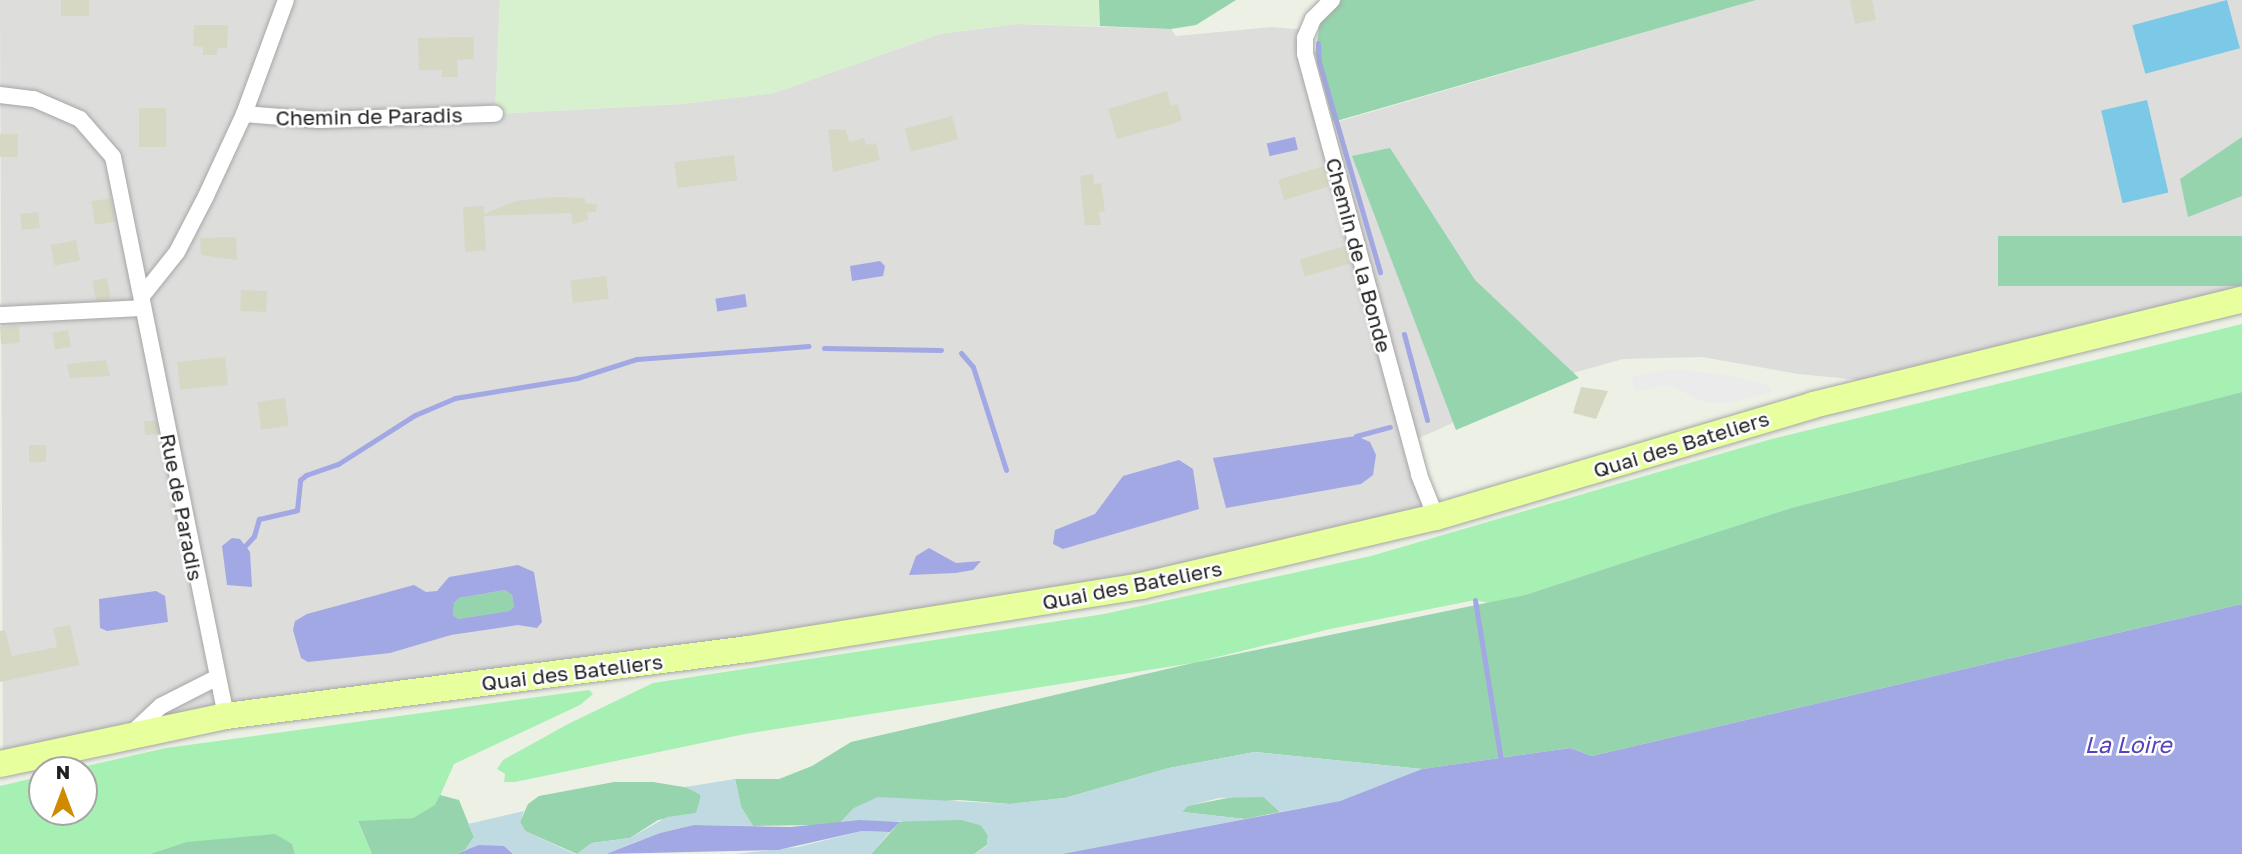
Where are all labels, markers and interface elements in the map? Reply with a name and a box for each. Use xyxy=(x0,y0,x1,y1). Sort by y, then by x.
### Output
street label: Chemin de Paradis xyxy=(275,102,463,130)
street label: Chemin de la Bonde xyxy=(1321,155,1397,355)
street label: Quai des Bateliers xyxy=(1590,405,1772,483)
street label: Rue de Paradis xyxy=(155,431,209,583)
street label: Quai des Bateliers xyxy=(1040,555,1224,615)
street label: Quai des Bateliers xyxy=(480,648,664,696)
water label: La Loire xyxy=(2084,730,2172,758)
north arrow xyxy=(28,756,98,826)
text: N xyxy=(56,760,70,783)

